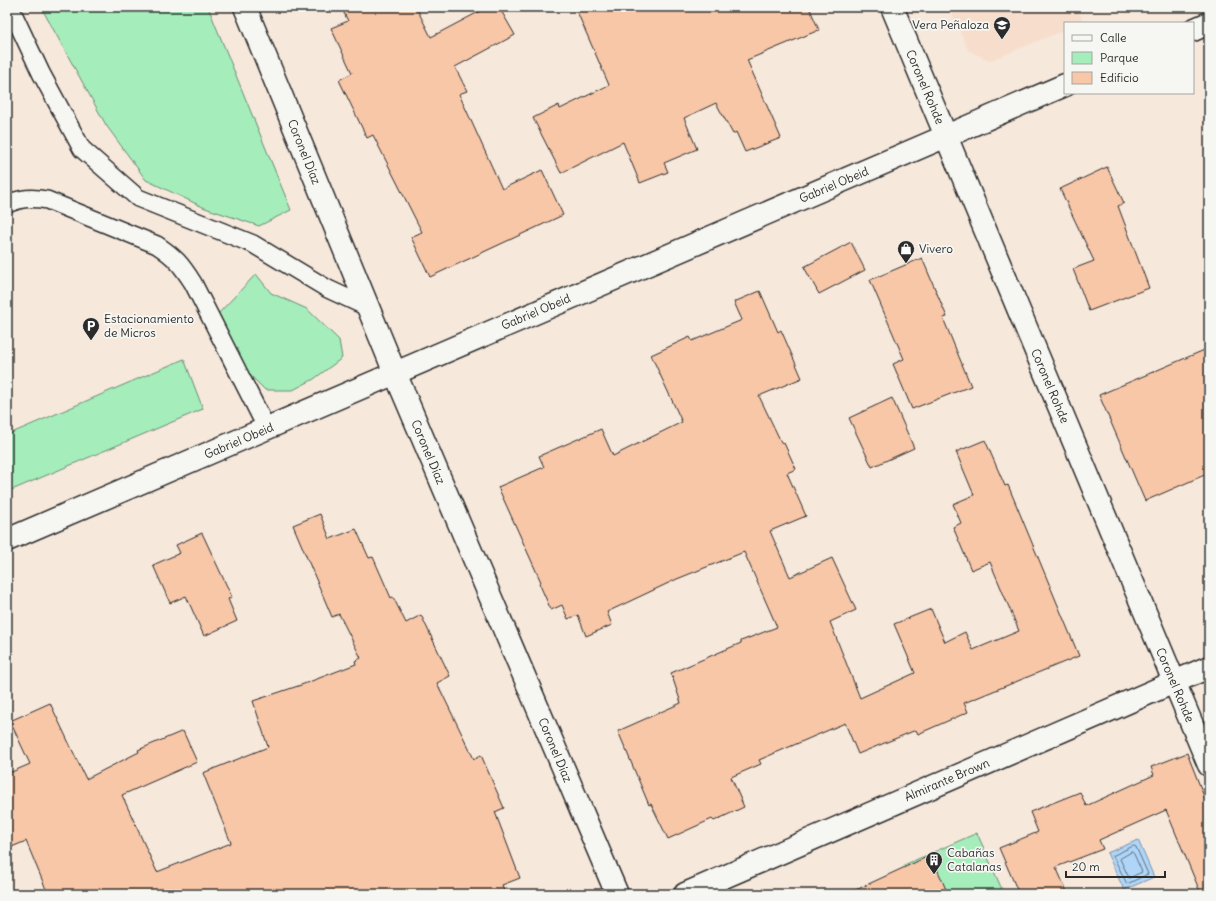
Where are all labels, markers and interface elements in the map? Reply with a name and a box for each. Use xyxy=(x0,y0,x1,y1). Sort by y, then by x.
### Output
school or university icon: Vera Peñaloza xyxy=(992,15,1012,40)
place label: Vera Peñaloza xyxy=(912,17,989,32)
legend xyxy=(1064,22,1194,94)
text: Calle xyxy=(1100,30,1127,45)
street label: Coronel Rohde xyxy=(903,47,948,126)
text: Parque xyxy=(1100,50,1139,65)
text: Edificio xyxy=(1100,70,1139,85)
street label: Coronel Díaz xyxy=(285,117,324,187)
street label: Gabriel Obeid xyxy=(797,163,871,206)
shop icon: Vivero xyxy=(896,239,916,264)
place label: Vivero xyxy=(919,241,953,256)
street label: Gabriel Obeid xyxy=(499,290,573,333)
place label: Estacionamiento de Micros xyxy=(104,311,194,340)
parking icon: Estacionamiento de Micros xyxy=(81,316,101,341)
street label: Coronel Rohde xyxy=(1028,346,1073,425)
street label: Coronel Díaz xyxy=(408,417,449,487)
street label: Gabriel Obeid xyxy=(202,419,276,462)
street label: Coronel Rohde xyxy=(1153,645,1198,724)
street label: Coronel Díaz xyxy=(535,715,576,785)
street label: Almirante Brown xyxy=(902,755,992,804)
place label: Cabañas Catalanas xyxy=(947,845,1001,874)
building icon: Cabañas Catalanas xyxy=(924,850,944,875)
scale bar xyxy=(1066,853,1165,879)
text: 20 m xyxy=(1072,859,1100,874)

